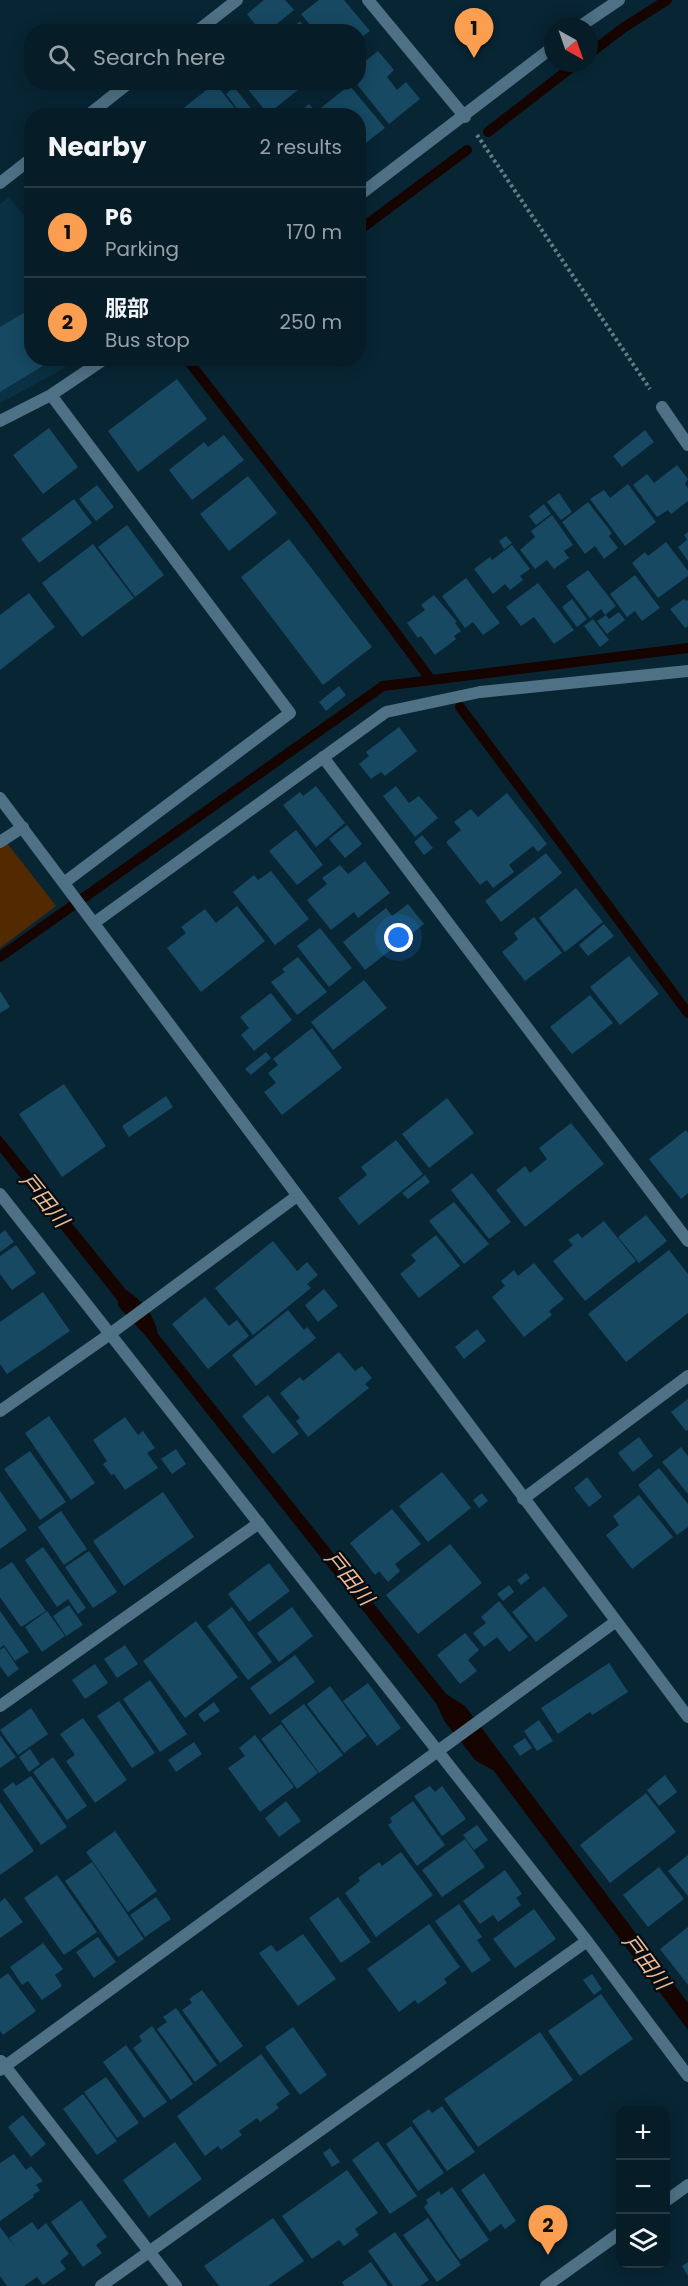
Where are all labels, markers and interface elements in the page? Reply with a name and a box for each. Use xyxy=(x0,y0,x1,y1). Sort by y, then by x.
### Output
pin: 1 xyxy=(454,8,494,58)
north arrow xyxy=(544,18,598,72)
search box xyxy=(24,24,366,90)
icon: search xyxy=(45,41,78,74)
text: Search here xyxy=(93,42,226,73)
text: Nearby xyxy=(48,129,146,165)
text: 2 results xyxy=(259,133,342,161)
text: P6 xyxy=(105,202,133,233)
text: 1 xyxy=(64,218,71,246)
text: 170 m xyxy=(286,218,342,246)
text: Parking xyxy=(105,235,179,263)
text: 服部 xyxy=(105,293,149,324)
text: 2 xyxy=(62,308,73,336)
text: 250 m xyxy=(279,308,342,336)
text: Bus stop xyxy=(105,326,190,354)
your location xyxy=(384,923,413,952)
water label: 戸田川 xyxy=(13,1166,77,1235)
water label: 戸田川 xyxy=(318,1544,382,1613)
water label: 戸田川 xyxy=(616,1928,678,1997)
map controls xyxy=(616,2106,670,2268)
button: + xyxy=(616,2106,670,2160)
button: − xyxy=(616,2160,670,2214)
pin: 2 xyxy=(528,2206,568,2255)
button: layers xyxy=(616,2214,670,2268)

